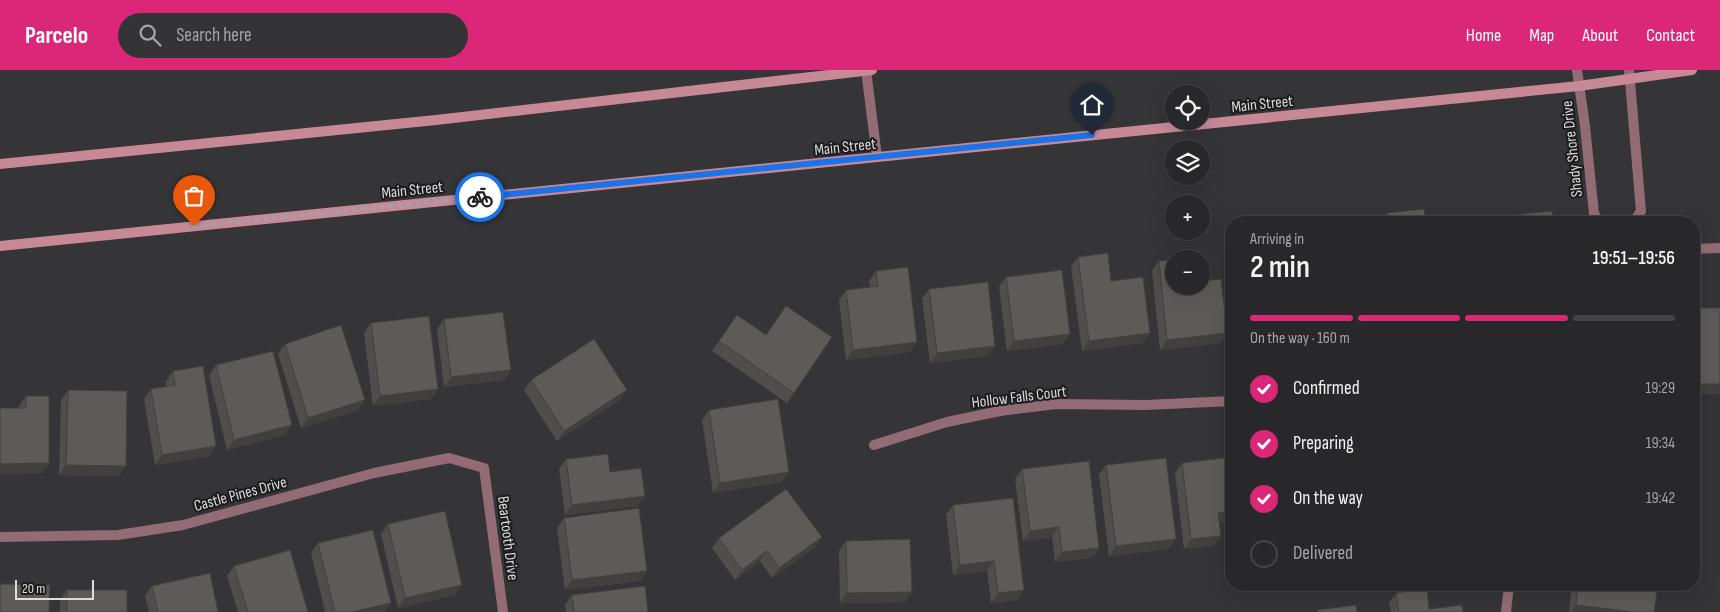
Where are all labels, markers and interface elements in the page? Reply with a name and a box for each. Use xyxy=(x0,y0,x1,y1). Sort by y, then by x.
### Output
search box xyxy=(118,13,468,58)
text: Parcelo xyxy=(25,21,88,50)
icon: search xyxy=(136,21,164,49)
text: Search here xyxy=(176,24,252,47)
text: Home xyxy=(1466,25,1501,46)
text: Map xyxy=(1529,25,1554,46)
text: About xyxy=(1582,25,1618,46)
text: Contact xyxy=(1646,25,1695,46)
pin xyxy=(1071,84,1113,135)
map controls xyxy=(1165,85,1210,295)
button: locate xyxy=(1165,85,1210,130)
icon: home xyxy=(1078,91,1106,119)
street label: Main Street xyxy=(1230,92,1294,117)
street label: Shady Shore Drive xyxy=(1558,100,1587,198)
street label: Main Street xyxy=(813,135,877,160)
button: layers xyxy=(1165,140,1210,185)
courier xyxy=(455,172,505,222)
pin xyxy=(173,175,215,226)
street label: Main Street xyxy=(380,178,444,203)
icon: bag xyxy=(180,182,208,210)
icon: bike xyxy=(466,183,494,211)
button: + xyxy=(1165,195,1210,240)
text: Arriving in xyxy=(1250,230,1304,249)
text: 19:51–19:56 xyxy=(1593,247,1675,270)
text: 2 min xyxy=(1250,248,1310,287)
button: − xyxy=(1165,250,1210,295)
text: On the way · 160 m xyxy=(1250,329,1350,348)
icon: check xyxy=(1250,375,1278,403)
text: Confirmed xyxy=(1293,377,1360,400)
text: 19:29 xyxy=(1646,379,1675,398)
street label: Hollow Falls Court xyxy=(971,382,1068,413)
icon: check xyxy=(1250,430,1278,458)
text: Preparing xyxy=(1293,432,1354,455)
text: 19:34 xyxy=(1646,434,1675,453)
street label: Castle Pines Drive xyxy=(192,473,289,516)
icon: check xyxy=(1250,485,1278,513)
text: On the way xyxy=(1293,487,1363,510)
text: 19:42 xyxy=(1646,489,1675,508)
street label: Beartooth Drive xyxy=(493,495,522,581)
text: Delivered xyxy=(1293,542,1353,565)
scale bar xyxy=(15,577,94,600)
text: 20 m xyxy=(22,580,45,597)

